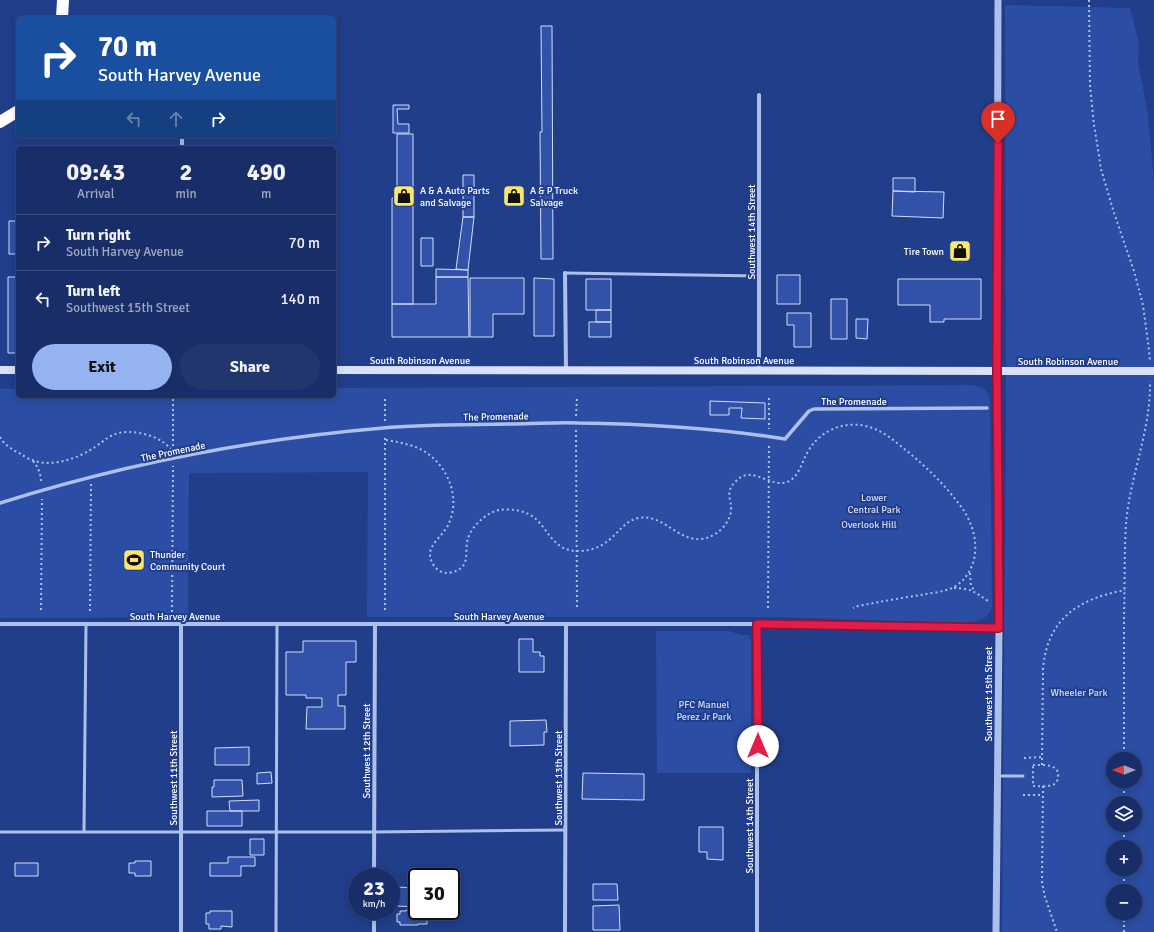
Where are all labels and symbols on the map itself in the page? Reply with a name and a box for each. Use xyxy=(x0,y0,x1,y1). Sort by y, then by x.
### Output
pin xyxy=(981,102,1015,143)
shop icon: A & A Auto Parts and Salvage xyxy=(391,183,417,209)
shop icon: A & P Truck Salvage xyxy=(501,183,527,209)
street label: Southwest 14th Street xyxy=(746,184,758,280)
place label: A & A Auto Parts and Salvage xyxy=(420,185,490,209)
place label: A & P Truck Salvage xyxy=(530,185,578,209)
shop icon: Tire Town xyxy=(947,238,973,264)
place label: Tire Town xyxy=(904,246,944,258)
street label: South Robinson Avenue xyxy=(370,355,470,367)
street label: South Robinson Avenue xyxy=(694,355,794,367)
street label: South Robinson Avenue xyxy=(1018,356,1118,368)
street label: The Promenade xyxy=(821,396,887,408)
street label: The Promenade xyxy=(463,410,529,424)
street label: The Promenade xyxy=(140,439,207,465)
park label: Lower Central Park xyxy=(848,492,900,516)
park label: Overlook Hill xyxy=(841,519,897,531)
sports icon: Thunder Community Court xyxy=(121,547,147,573)
place label: Thunder Community Court xyxy=(150,549,226,573)
street label: South Harvey Avenue xyxy=(130,611,220,623)
street label: South Harvey Avenue xyxy=(454,611,544,623)
street label: Southwest 15th Street xyxy=(983,646,995,742)
park label: Wheeler Park xyxy=(1051,687,1107,699)
park label: PFC Manuel Perez Jr Park xyxy=(676,699,732,723)
street label: Southwest 12th Street xyxy=(361,703,373,799)
position arrow xyxy=(737,725,779,767)
street label: Southwest 11th Street xyxy=(168,730,180,826)
street label: Southwest 13th Street xyxy=(553,730,565,826)
north arrow xyxy=(1106,752,1142,788)
street label: Southwest 14th Street xyxy=(744,778,756,874)
speed limit sign: 30 xyxy=(408,868,460,920)

